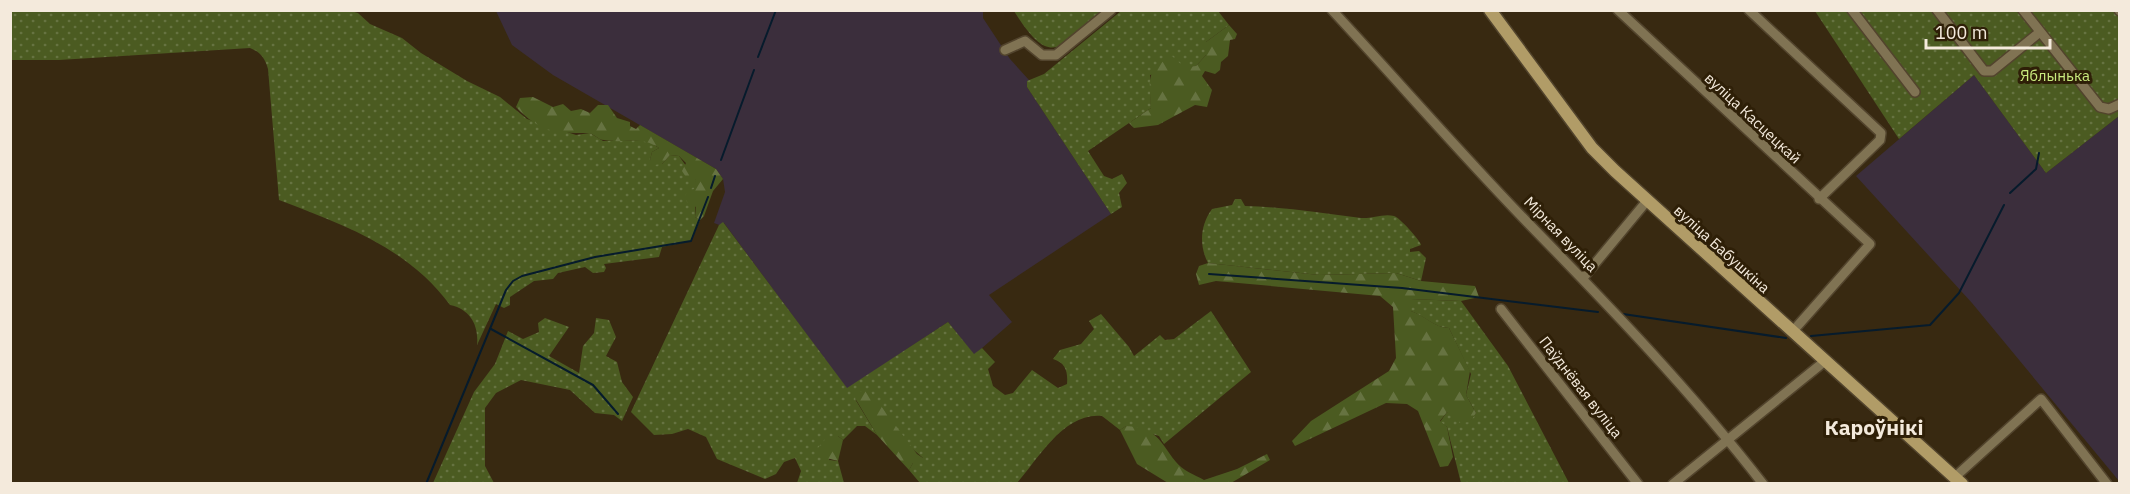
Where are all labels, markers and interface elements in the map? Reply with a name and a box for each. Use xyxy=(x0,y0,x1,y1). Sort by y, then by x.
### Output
scale bar xyxy=(1926,12,2050,50)
text: 100 m xyxy=(1935,21,1987,44)
park label: Яблынька xyxy=(2020,66,2090,85)
street label: вуліца Касцецкай xyxy=(1701,68,1805,168)
street label: Мірная вуліца xyxy=(1520,192,1602,276)
street label: вуліца Бабушкіна xyxy=(1670,201,1774,297)
street label: Паўднёвая вуліца xyxy=(1535,332,1627,442)
district label: Кароўнікі xyxy=(1824,413,1924,441)

